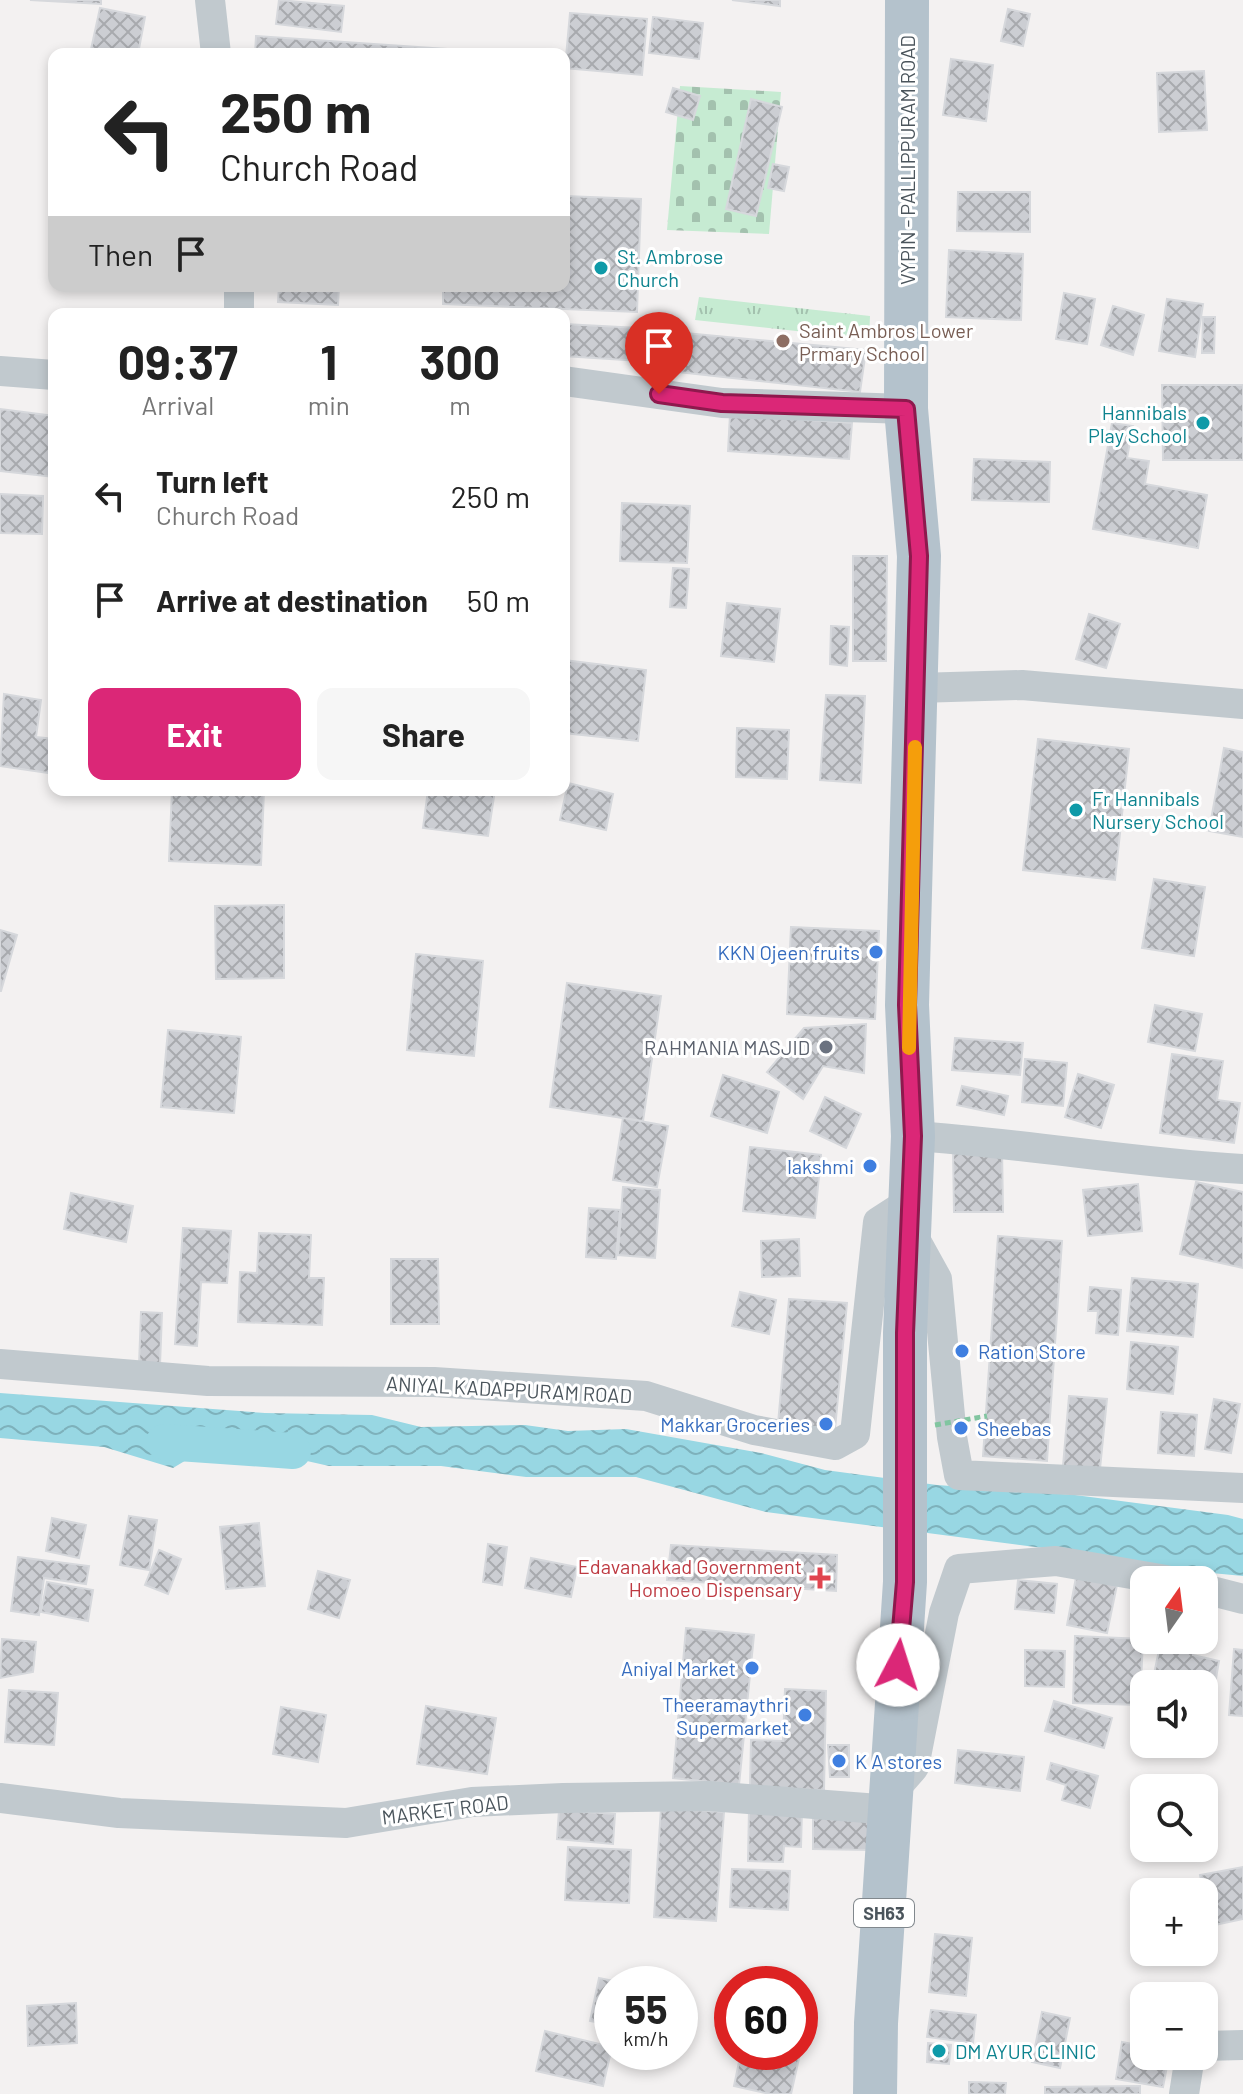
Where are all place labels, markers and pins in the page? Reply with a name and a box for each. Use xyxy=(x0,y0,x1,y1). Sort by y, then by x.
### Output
place label: St. Ambrose Church xyxy=(617,244,723,291)
marker: St. Ambrose Church xyxy=(592,259,610,277)
pin xyxy=(625,312,693,394)
place label: Saint Ambros Lower Prmary School xyxy=(799,318,973,365)
marker: Saint Ambros Lower Prmary School xyxy=(774,332,792,350)
place label: Hannibals Play School xyxy=(1088,400,1187,447)
marker: Hannibals Play School xyxy=(1194,414,1212,432)
place label: Fr Hannibals Nursery School xyxy=(1092,786,1224,833)
marker: Fr Hannibals Nursery School xyxy=(1067,801,1085,819)
place label: KKN Ojeen fruits xyxy=(717,940,860,964)
marker: KKN Ojeen fruits xyxy=(867,943,885,961)
place label: RAHMANIA MASJID xyxy=(644,1035,810,1059)
marker: RAHMANIA MASJID xyxy=(817,1038,835,1056)
place label: lakshmi xyxy=(787,1154,854,1178)
marker: lakshmi xyxy=(861,1157,879,1175)
place label: Ration Store xyxy=(978,1339,1086,1363)
marker: Ration Store xyxy=(953,1342,971,1360)
place label: Makkar Groceries xyxy=(660,1412,810,1436)
marker: Makkar Groceries xyxy=(817,1415,835,1433)
place label: Sheebas xyxy=(977,1416,1051,1440)
marker: Sheebas xyxy=(952,1419,970,1437)
place label: Edavanakkad Government Homoeo Dispensary xyxy=(578,1554,802,1601)
marker: Edavanakkad Government Homoeo Dispensary xyxy=(809,1567,831,1589)
place label: Aniyal Market xyxy=(621,1656,736,1680)
marker: Aniyal Market xyxy=(743,1659,761,1677)
place label: Theeramaythri Supermarket xyxy=(662,1692,789,1739)
marker: Theeramaythri Supermarket xyxy=(796,1706,814,1724)
place label: K A stores xyxy=(855,1749,942,1773)
marker: K A stores xyxy=(830,1752,848,1770)
place label: DM AYUR CLINIC xyxy=(955,2039,1096,2063)
marker: DM AYUR CLINIC xyxy=(930,2042,948,2060)

